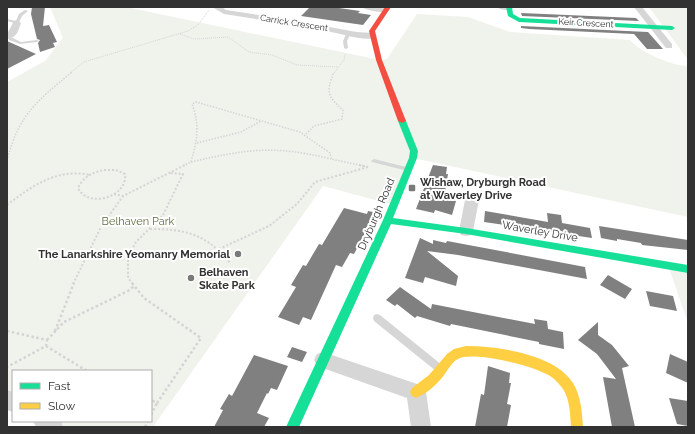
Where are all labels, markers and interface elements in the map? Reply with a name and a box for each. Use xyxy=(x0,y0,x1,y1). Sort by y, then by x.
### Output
street label: Carrick Crescent xyxy=(259,13,329,33)
street label: Keir Crescent xyxy=(558,17,614,29)
street label: Dryburgh Road xyxy=(355,176,398,252)
place label: Wishaw, Dryburgh Road at Waverley Drive xyxy=(420,176,546,202)
marker: Wishaw, Dryburgh Road at Waverley Drive xyxy=(407,183,417,193)
park label: Belhaven Park xyxy=(102,215,175,228)
street label: Waverley Drive xyxy=(501,218,579,245)
place label: The Lanarkshire Yeomanry Memorial xyxy=(38,248,231,261)
marker: The Lanarkshire Yeomanry Memorial xyxy=(233,249,243,259)
place label: Belhaven Skate Park xyxy=(199,266,256,292)
marker: Belhaven Skate Park xyxy=(186,273,196,283)
legend xyxy=(12,370,152,422)
text: Fast xyxy=(48,379,71,393)
text: Slow xyxy=(48,399,75,413)

